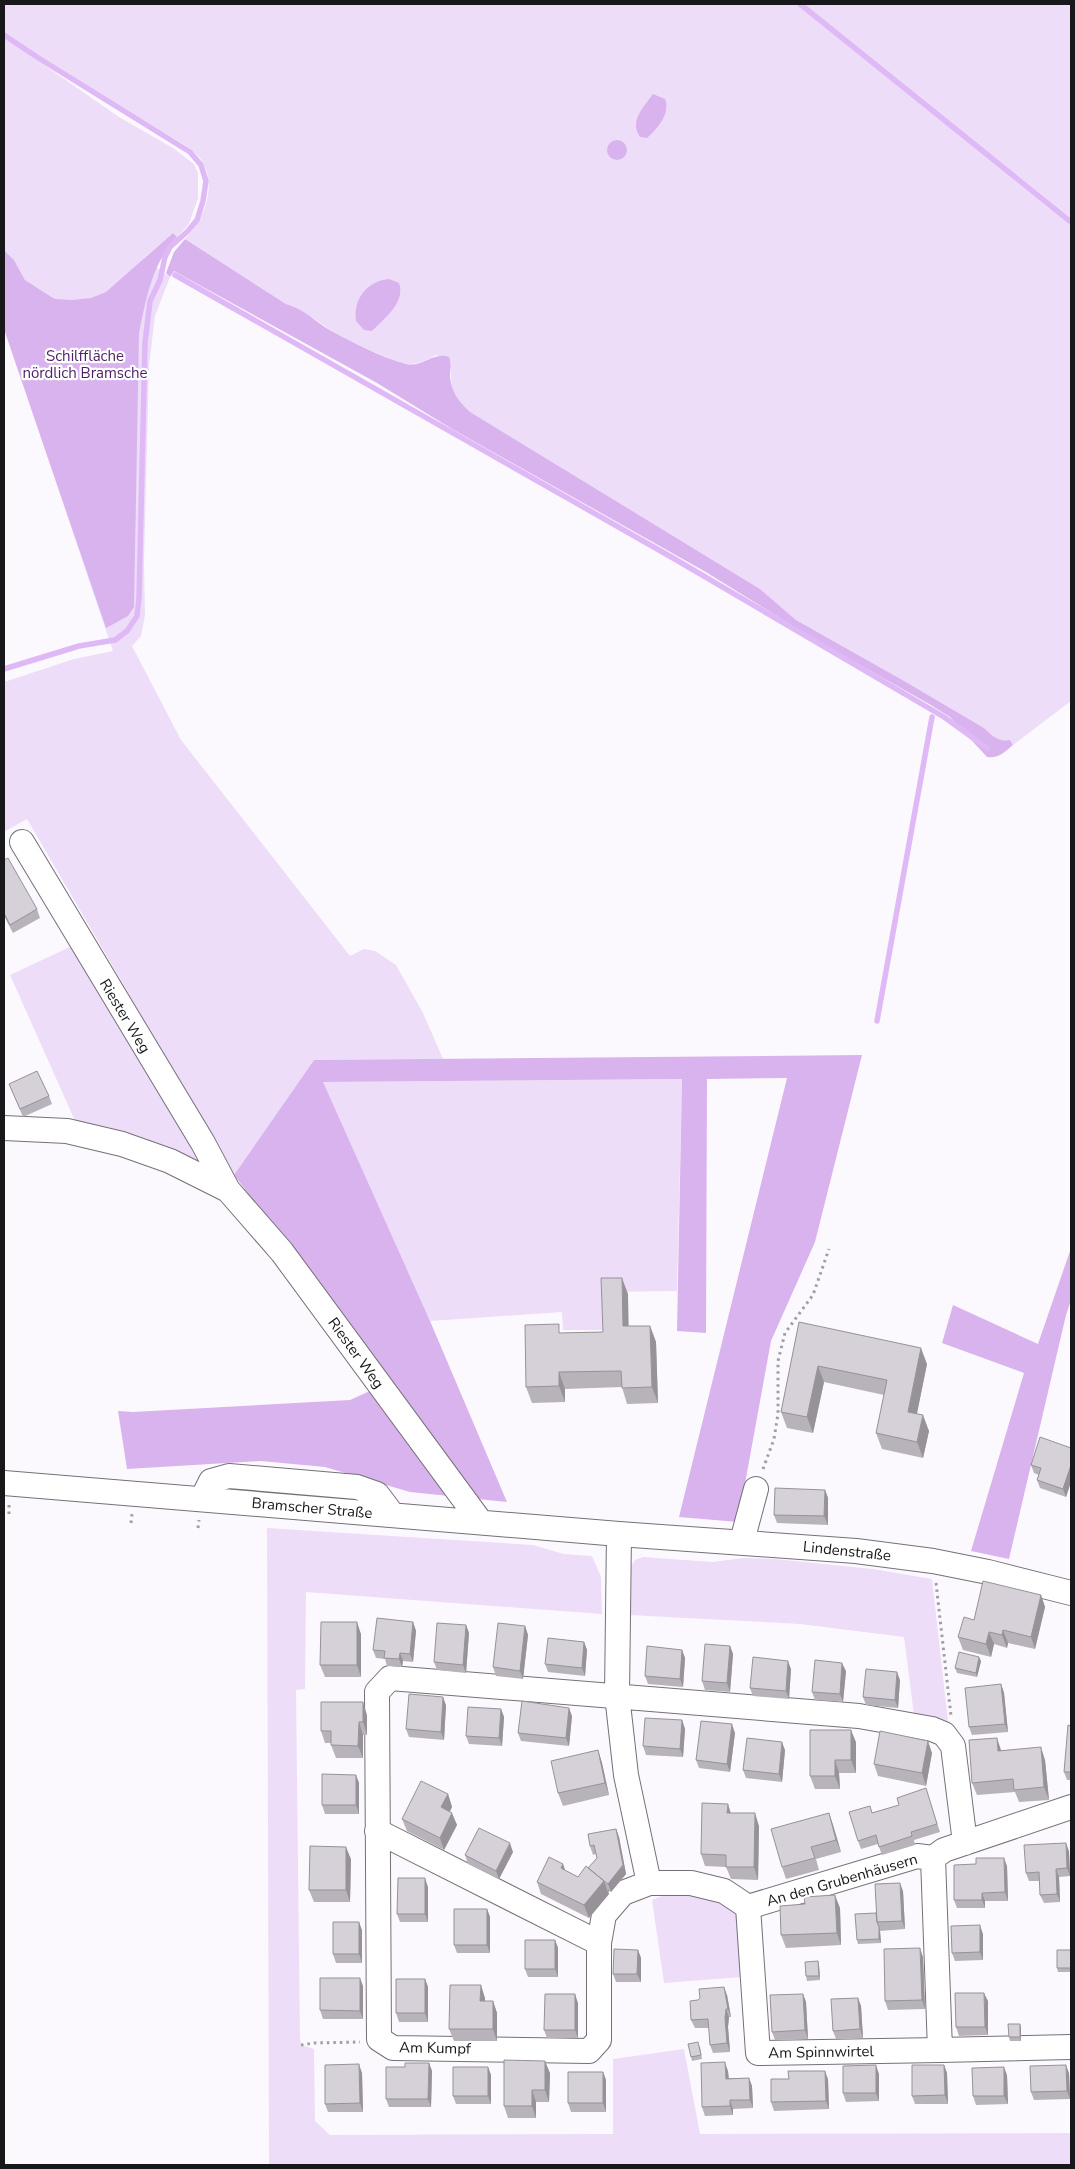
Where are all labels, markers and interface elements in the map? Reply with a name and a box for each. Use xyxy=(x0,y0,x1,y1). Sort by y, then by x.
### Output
park label: Schilffläche nördlich Bramsche xyxy=(22,346,148,383)
street label: Riester Weg xyxy=(95,975,155,1057)
street label: Riester Weg xyxy=(323,1313,389,1393)
street label: Bramscher Straße xyxy=(251,1493,373,1523)
street label: Lindenstraße xyxy=(802,1536,892,1566)
street label: An den Grubenhäusern xyxy=(764,1849,920,1911)
street label: Am Kumpf xyxy=(399,2037,472,2059)
street label: Am Spinnwirtel xyxy=(768,2041,874,2063)

